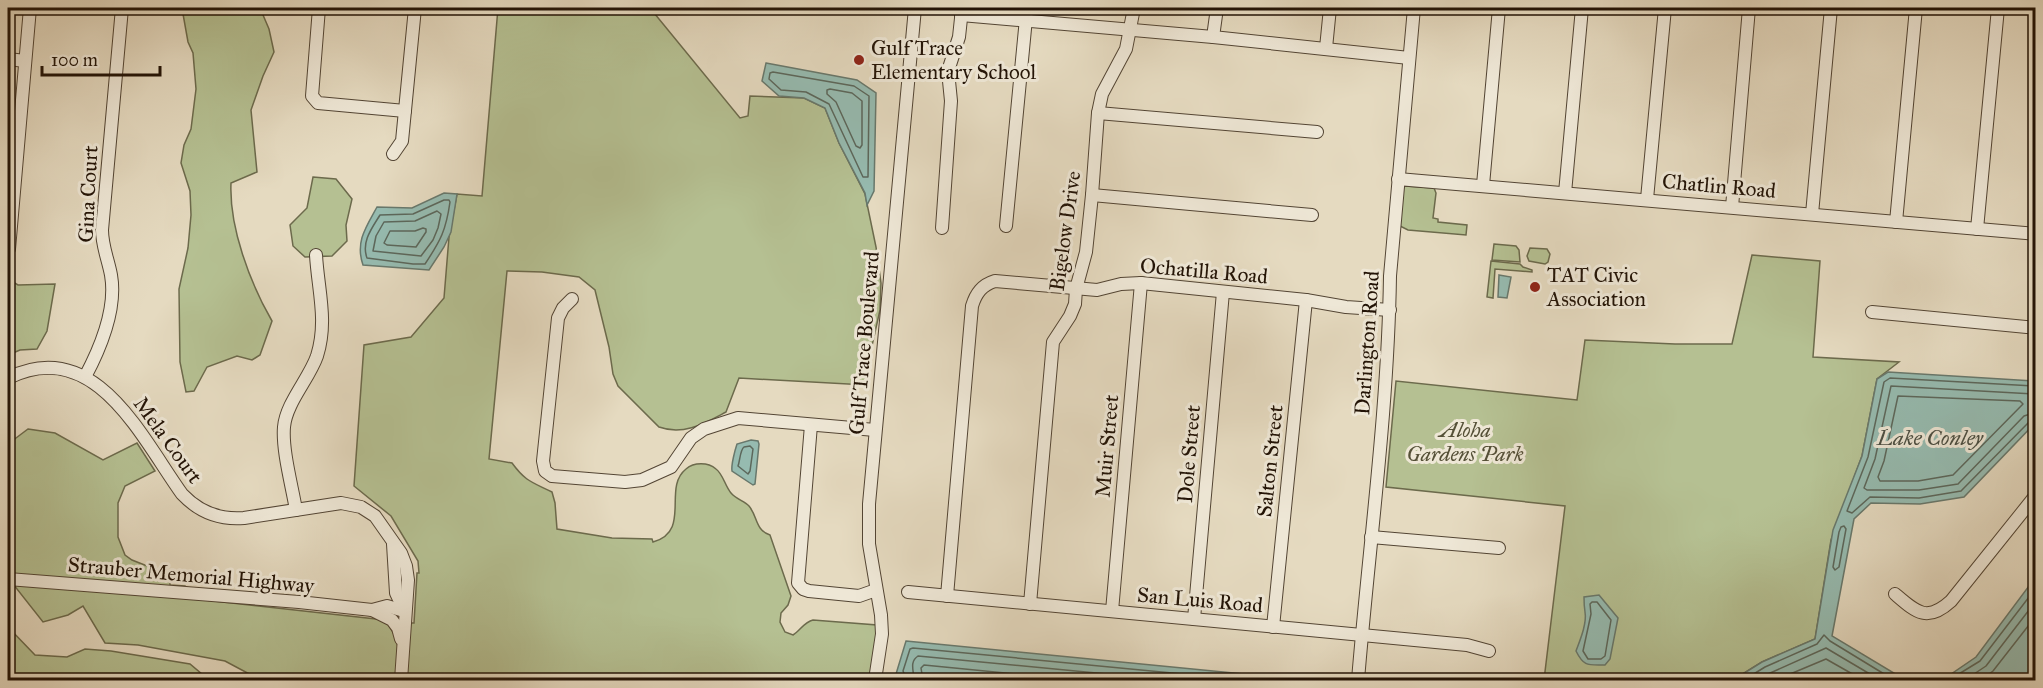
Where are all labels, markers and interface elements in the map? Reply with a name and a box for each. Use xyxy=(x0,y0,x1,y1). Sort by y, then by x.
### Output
place label: Gulf Trace Elementary School xyxy=(871,35,1036,85)
scale bar xyxy=(42,39,160,77)
text: 100 m xyxy=(51,49,98,71)
marker: Gulf Trace Elementary School xyxy=(852,53,866,67)
street label: Gina Court xyxy=(72,144,104,243)
street label: Chatlin Road xyxy=(1661,168,1778,204)
street label: Bigelow Drive xyxy=(1044,169,1086,293)
street label: Gulf Trace Boulevard xyxy=(843,250,885,436)
street label: Ochatilla Road xyxy=(1139,252,1269,290)
place label: TAT Civic Association xyxy=(1546,262,1646,312)
street label: Darlington Road xyxy=(1349,270,1385,416)
marker: TAT Civic Association xyxy=(1528,280,1542,294)
street label: Mela Court xyxy=(128,392,208,489)
street label: Muir Street xyxy=(1090,393,1124,498)
street label: Dole Street xyxy=(1172,403,1206,504)
street label: Salton Street xyxy=(1251,403,1289,518)
park label: Aloha Gardens Park xyxy=(1407,417,1524,467)
water label: Lake Conley xyxy=(1876,424,1984,451)
street label: Strauber Memorial Highway xyxy=(67,551,316,599)
street label: San Luis Road xyxy=(1136,582,1264,618)

